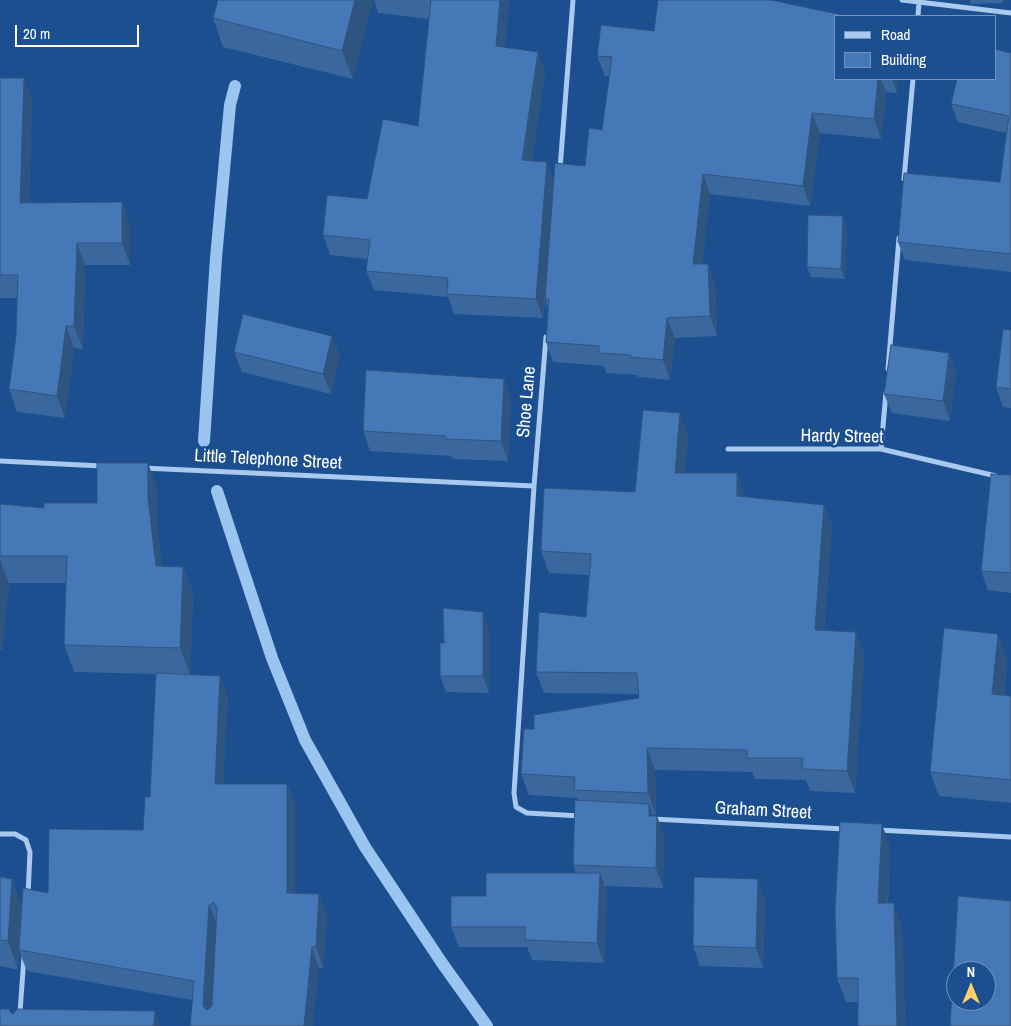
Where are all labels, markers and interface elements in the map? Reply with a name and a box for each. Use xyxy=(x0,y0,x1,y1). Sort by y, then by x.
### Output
scale bar xyxy=(18,15,141,47)
legend xyxy=(834,15,996,80)
text: 20 m xyxy=(23,23,50,44)
text: Road xyxy=(881,24,910,45)
text: Building xyxy=(881,49,926,70)
street label: Shoe Lane xyxy=(513,365,541,439)
street label: Hardy Street xyxy=(800,425,884,449)
street label: Little Telephone Street xyxy=(194,445,342,475)
street label: Graham Street xyxy=(714,798,812,824)
north arrow xyxy=(946,961,996,1011)
text: N xyxy=(967,963,975,981)

